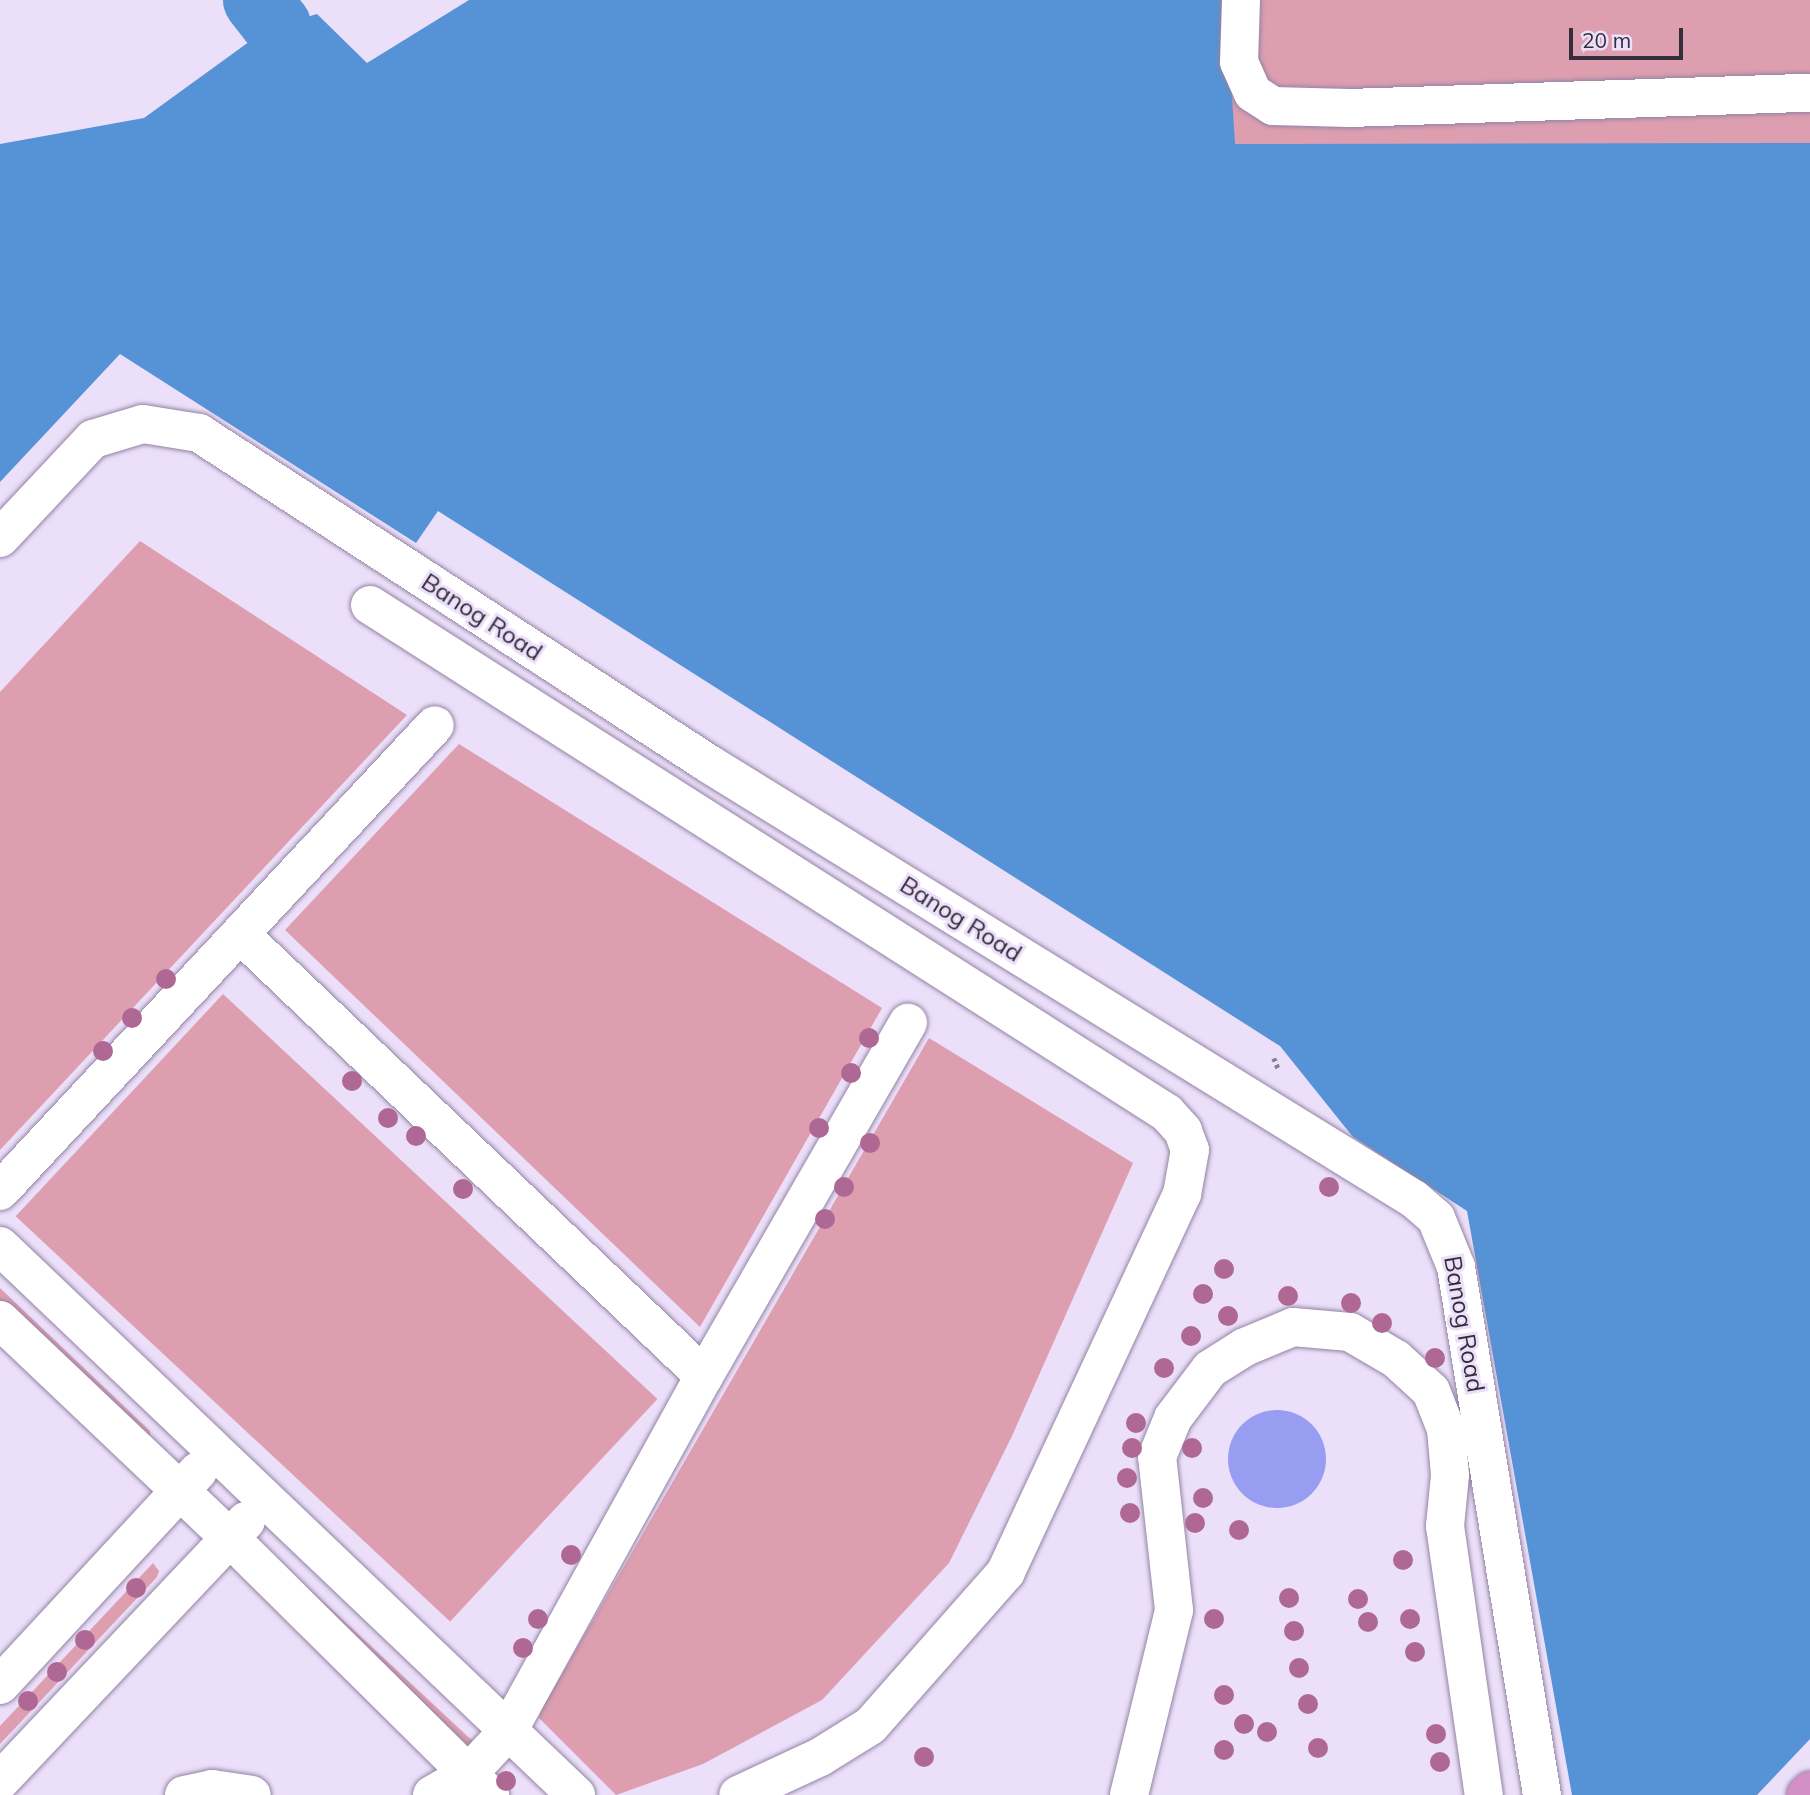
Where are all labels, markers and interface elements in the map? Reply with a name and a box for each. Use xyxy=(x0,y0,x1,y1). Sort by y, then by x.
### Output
scale bar xyxy=(1572,14,1686,58)
text: 20 m xyxy=(1582,27,1631,53)
street label: Banog Road xyxy=(416,567,548,667)
street label: Banog Road xyxy=(895,870,1027,968)
street label: Banog Road xyxy=(1438,1254,1490,1394)

